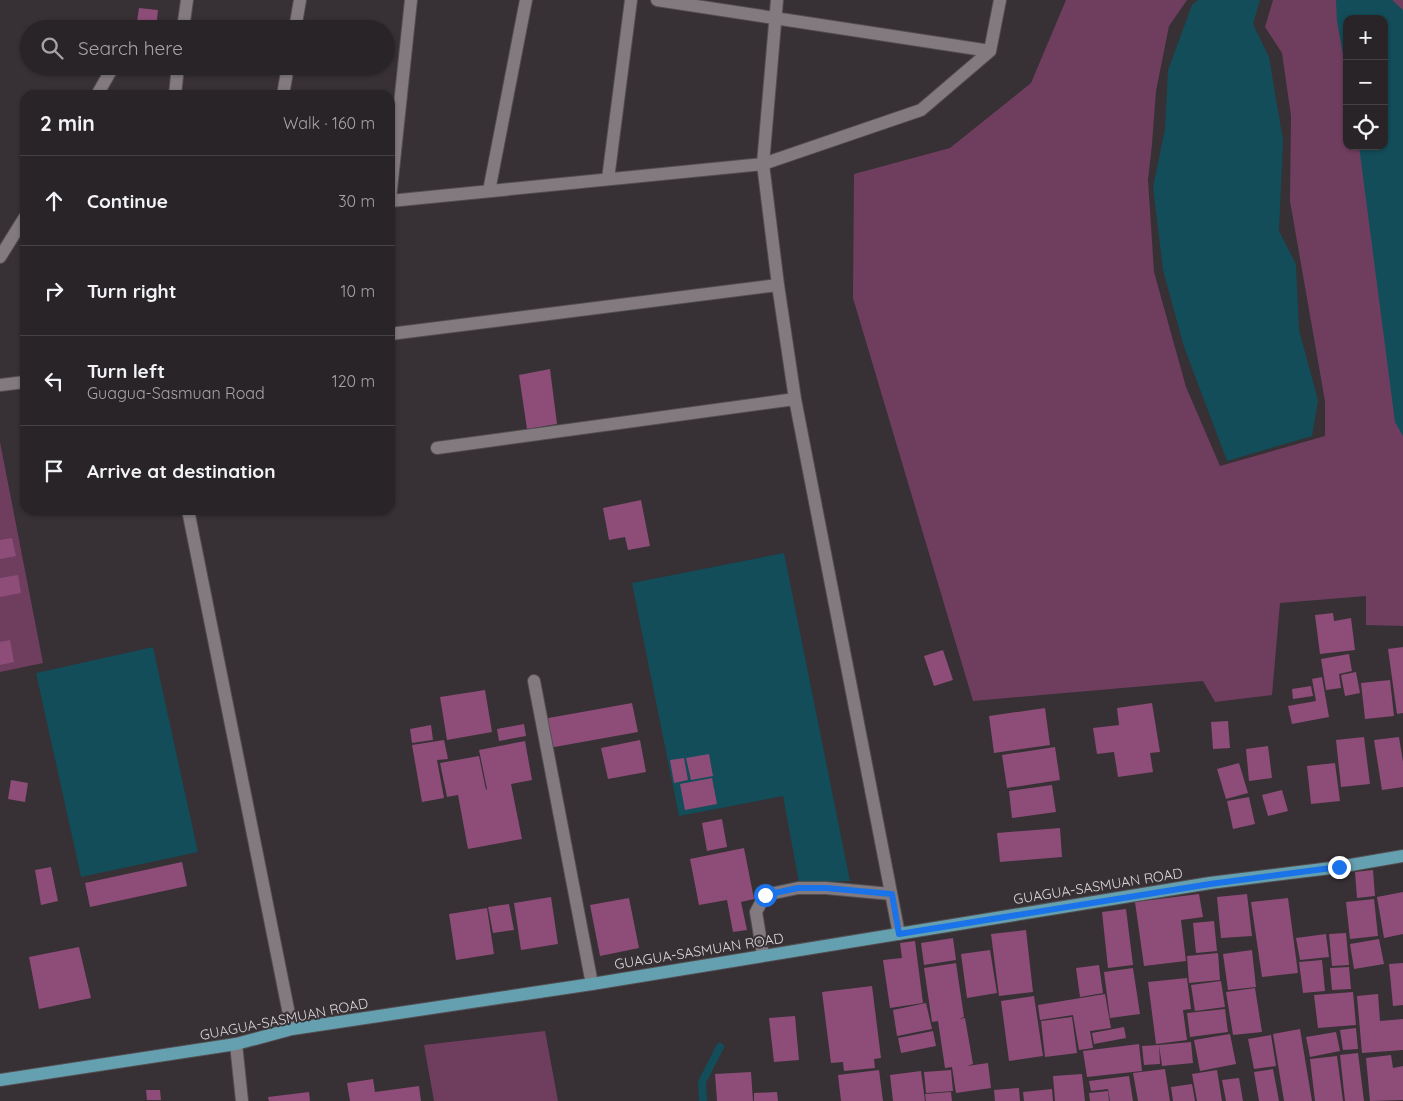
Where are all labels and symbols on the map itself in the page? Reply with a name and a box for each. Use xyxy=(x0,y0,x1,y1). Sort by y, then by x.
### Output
route end xyxy=(1328,856,1351,879)
street label: GUAGUA-SASMUAN ROAD xyxy=(1012,864,1184,908)
route start xyxy=(754,884,777,907)
street label: GUAGUA-SASMUAN ROAD xyxy=(613,929,785,973)
street label: GUAGUA-SASMUAN ROAD xyxy=(198,994,370,1044)

